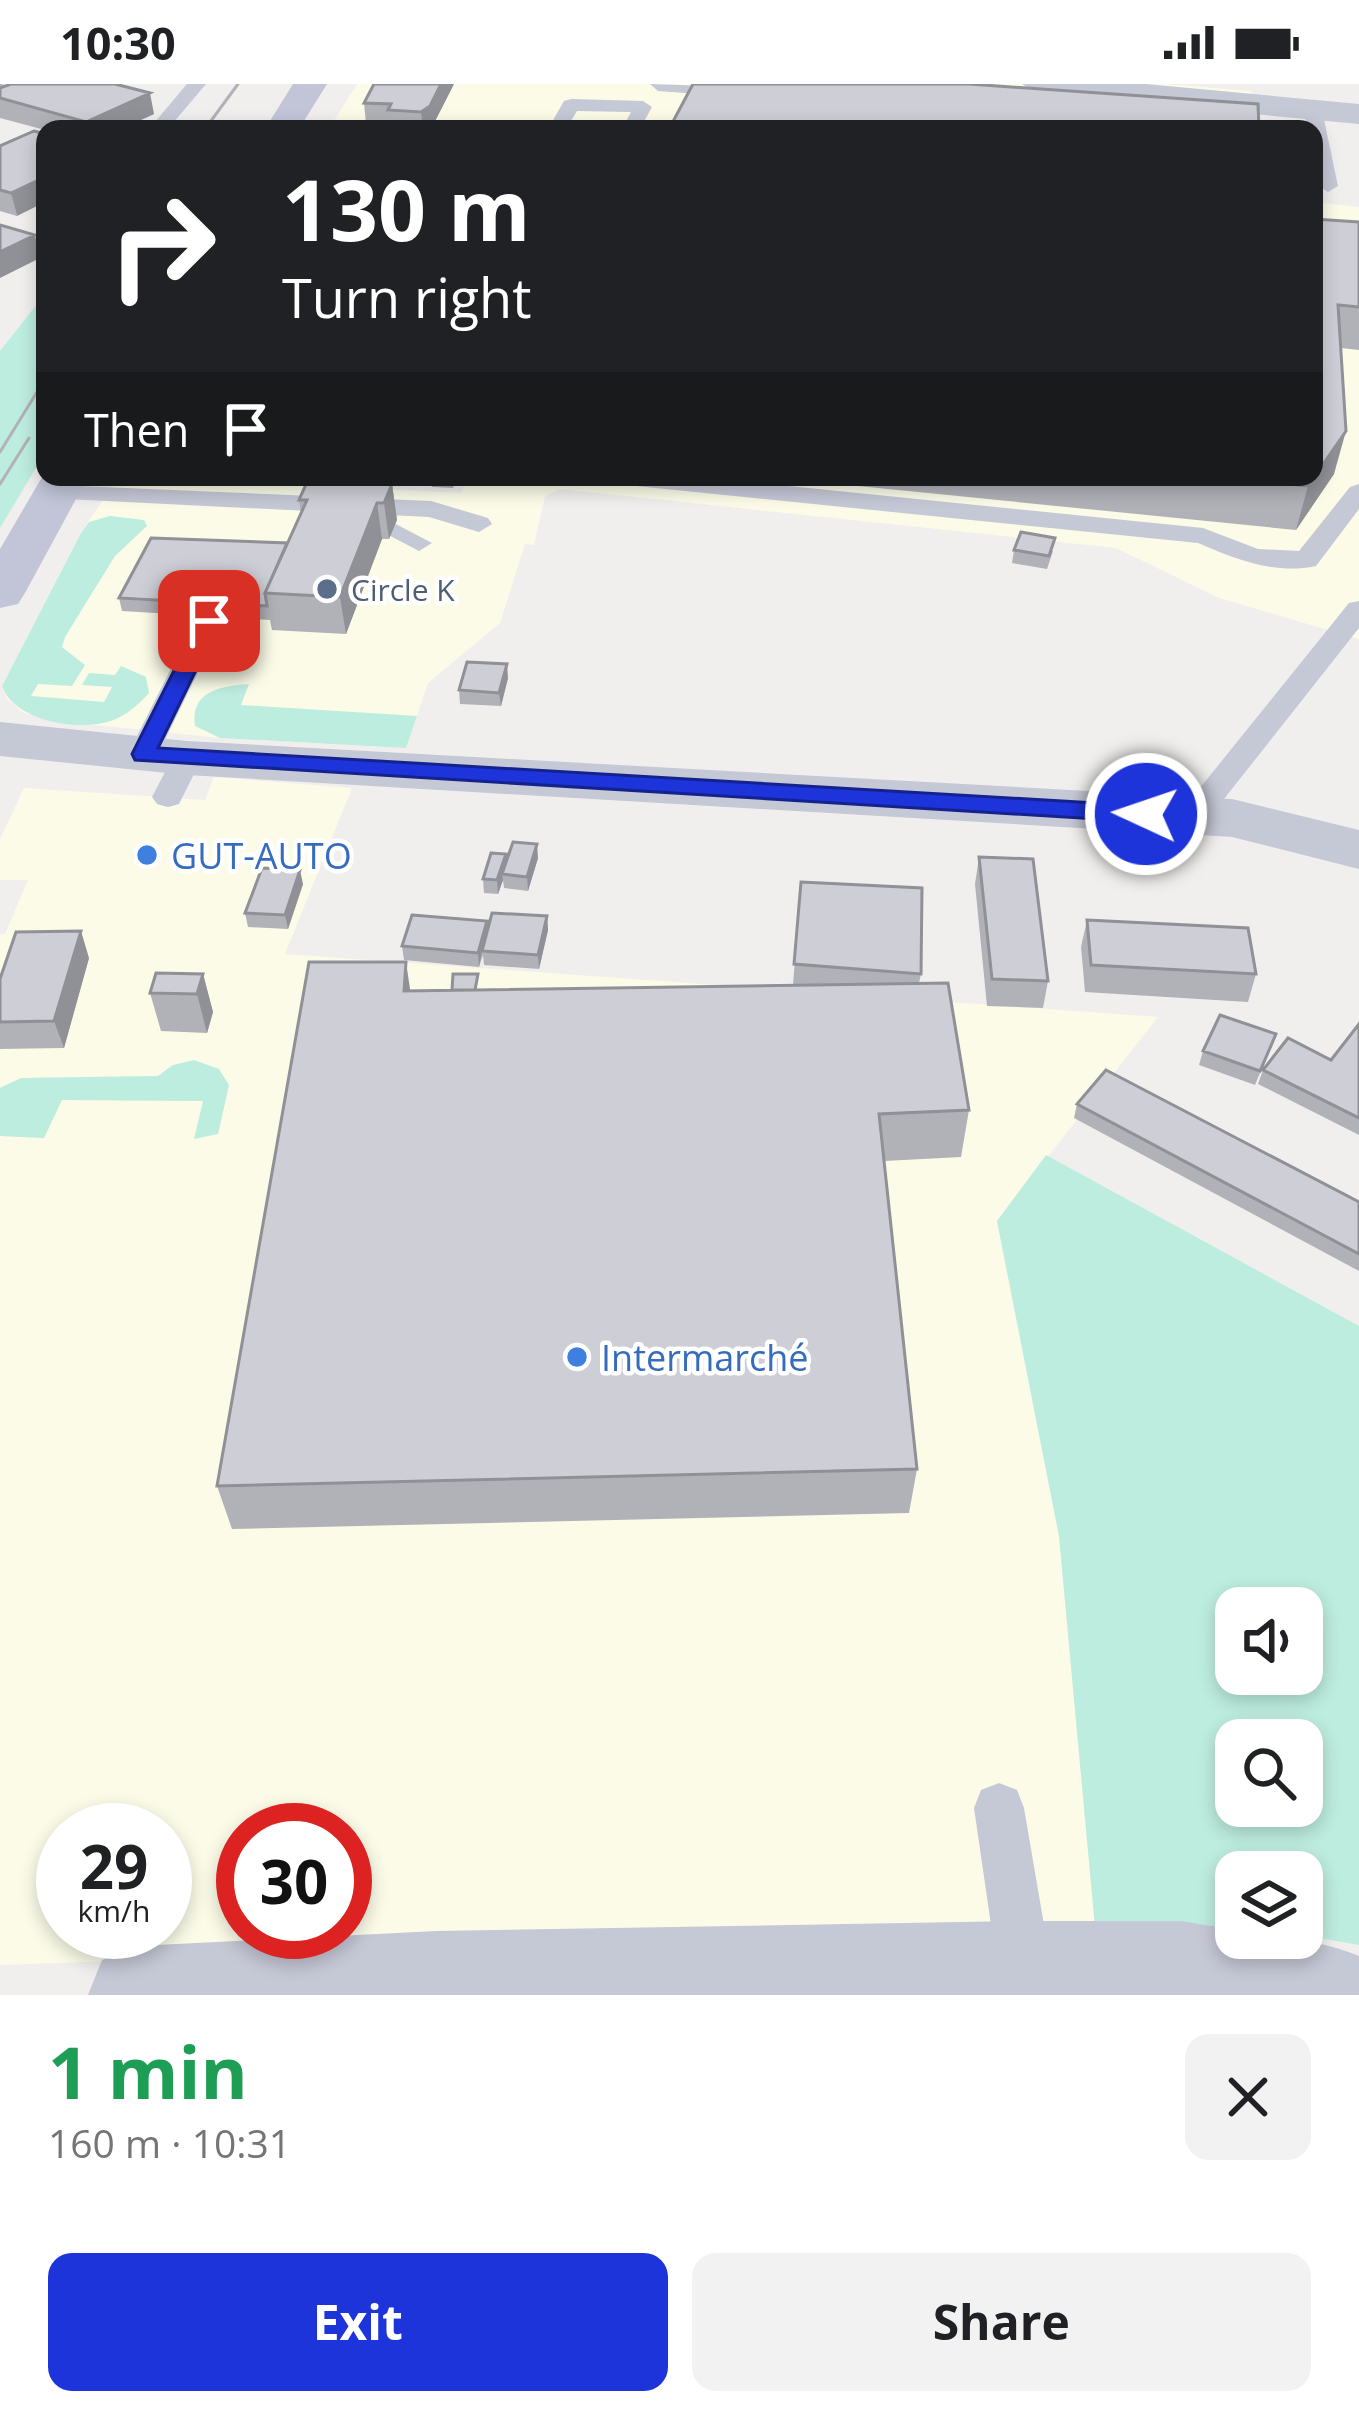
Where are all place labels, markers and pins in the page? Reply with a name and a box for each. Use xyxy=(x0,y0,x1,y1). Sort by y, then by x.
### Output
place label: Circle K xyxy=(351,569,455,610)
pin xyxy=(158,570,260,672)
marker: Circle K xyxy=(314,576,340,602)
place label: GUT-AUTO xyxy=(171,831,352,880)
marker: GUT-AUTO xyxy=(134,842,160,868)
place label: Intermarché xyxy=(601,1333,808,1382)
marker: Intermarché xyxy=(564,1344,590,1370)

